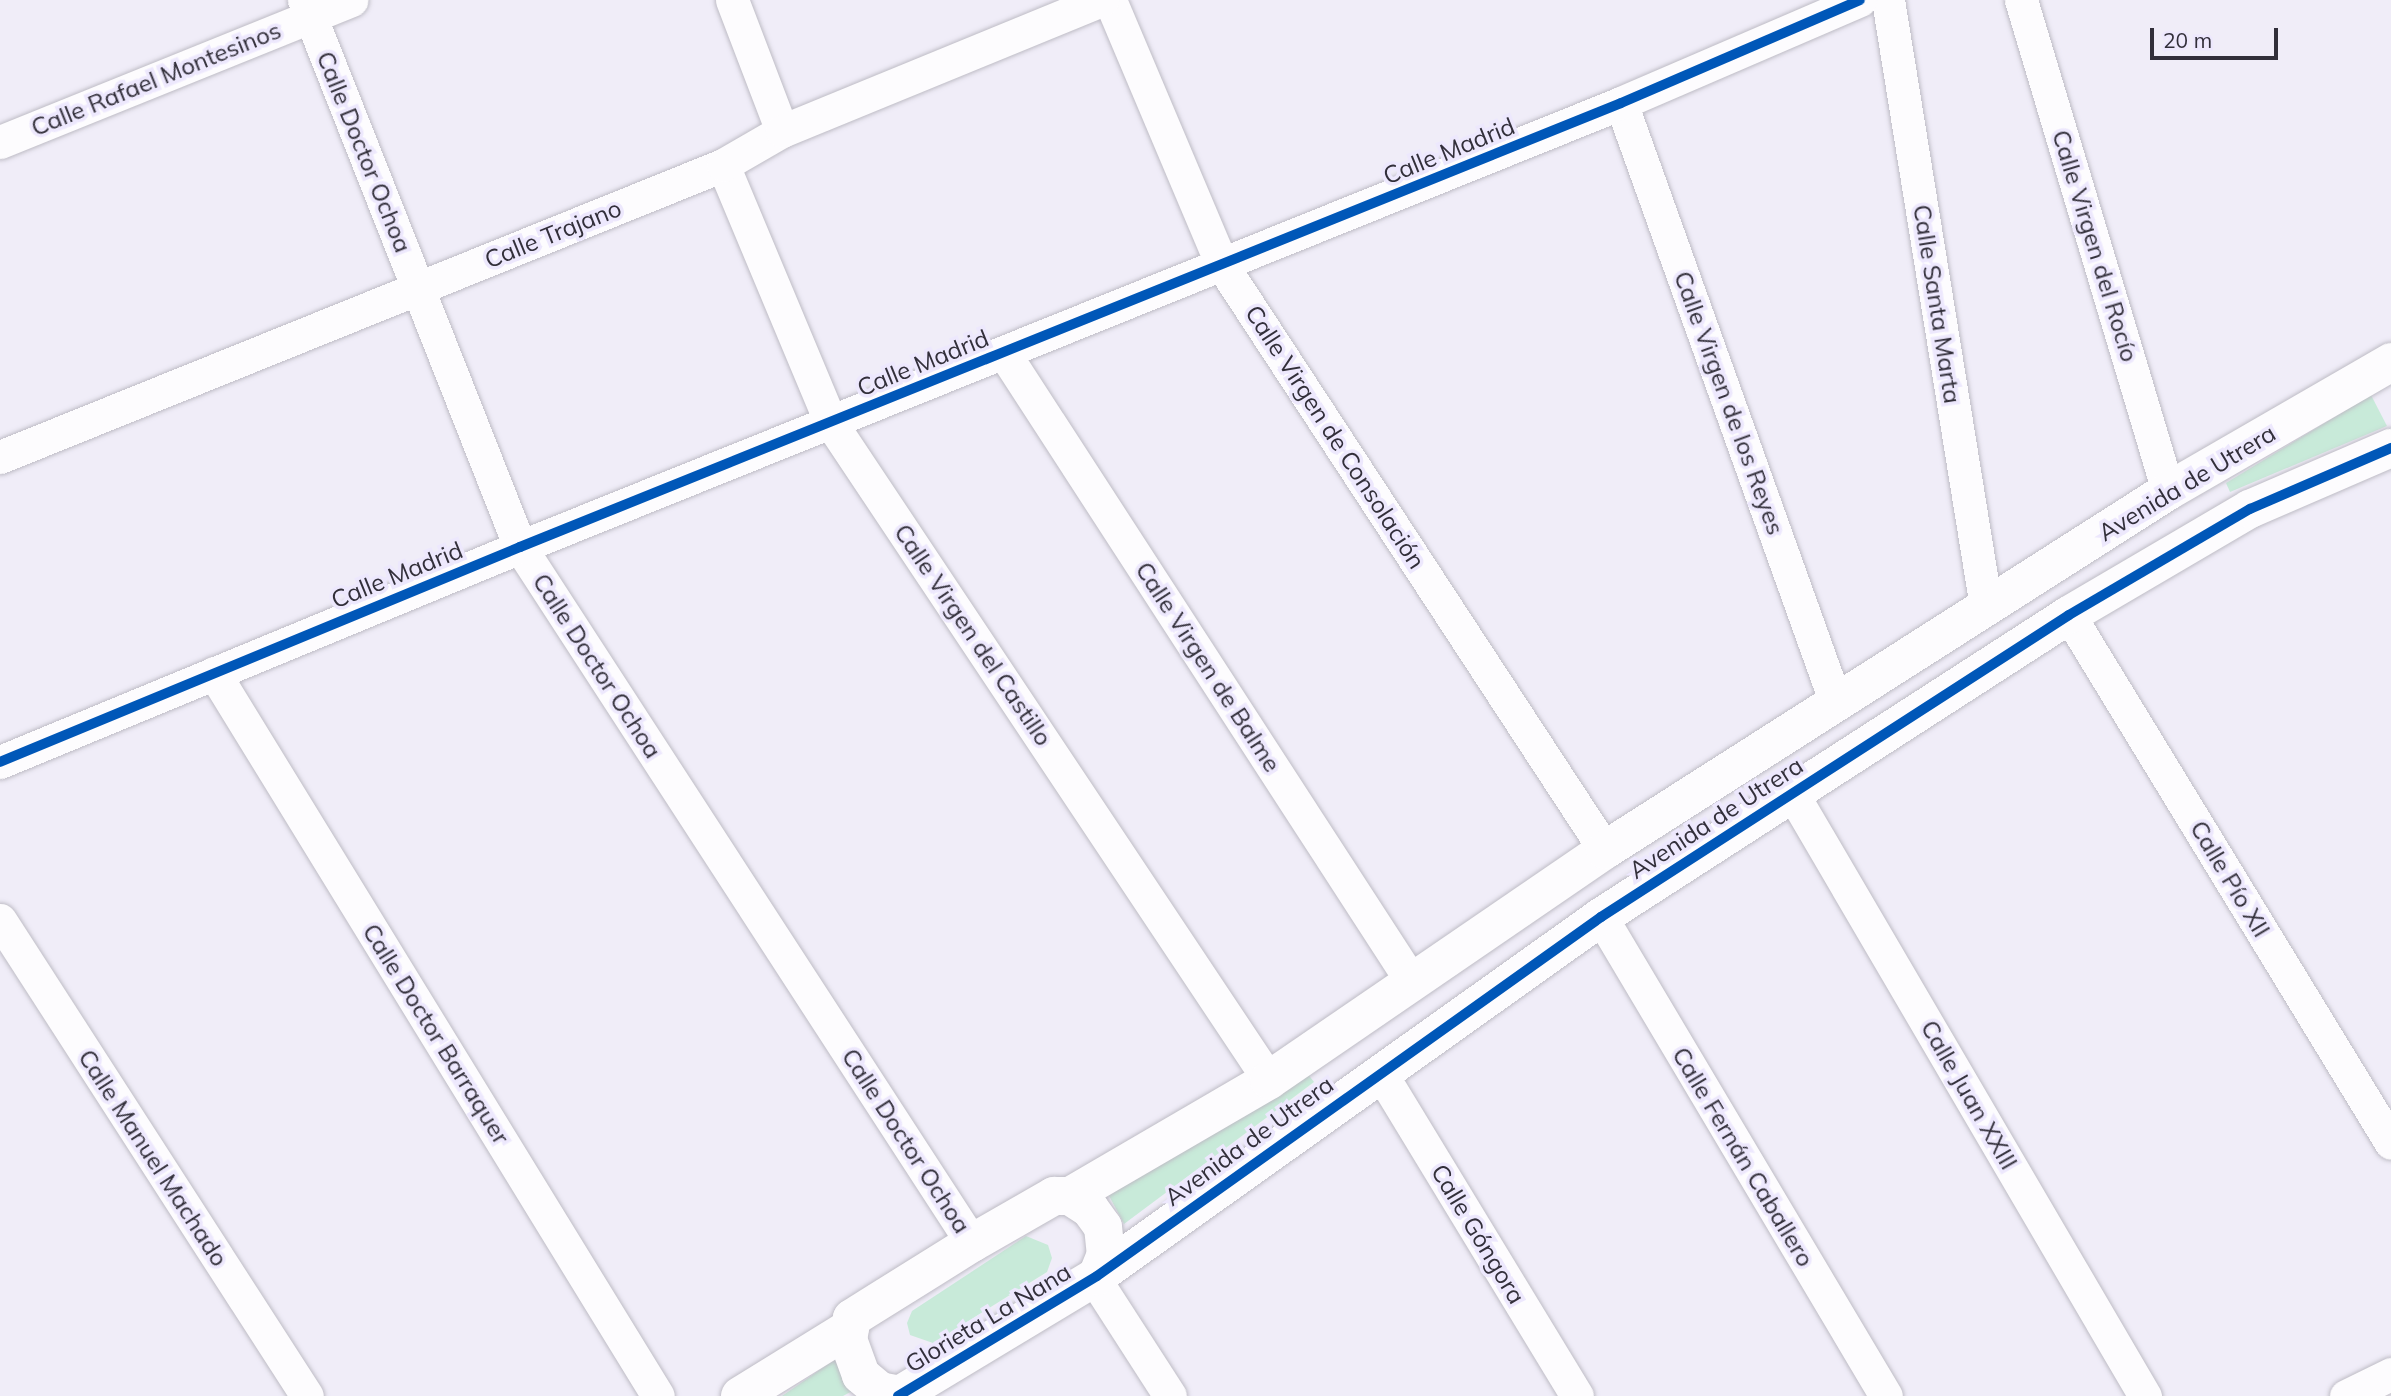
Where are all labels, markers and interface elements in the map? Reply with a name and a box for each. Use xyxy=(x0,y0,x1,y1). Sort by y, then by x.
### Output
scale bar xyxy=(2153,14,2281,58)
street label: Calle Rafael Montesinos xyxy=(27,16,285,142)
text: 20 m xyxy=(2163,27,2212,53)
street label: Calle Doctor Ochoa xyxy=(311,47,417,257)
street label: Calle Madrid xyxy=(1379,112,1519,190)
street label: Calle Virgen del Rocío xyxy=(2046,127,2144,365)
street label: Calle Trajano xyxy=(481,194,625,274)
street label: Calle Santa Marta xyxy=(1907,203,1967,405)
street label: Calle Virgen de los Reyes xyxy=(1668,267,1790,539)
street label: Calle Virgen de Consolación xyxy=(1239,300,1431,574)
street label: Calle Madrid xyxy=(853,324,993,402)
street label: Avenida de Utrera xyxy=(2093,419,2281,547)
street label: Calle Virgen del Castillo xyxy=(888,519,1058,751)
street label: Calle Madrid xyxy=(327,536,467,614)
street label: Calle Virgen de Balme xyxy=(1129,557,1287,777)
street label: Calle Doctor Ochoa xyxy=(527,568,667,764)
street label: Avenida de Utrera xyxy=(1624,751,1808,885)
street label: Calle Pío XII xyxy=(2184,816,2276,942)
street label: Calle Doctor Barraquer xyxy=(356,919,516,1149)
street label: Calle Juan XXIII xyxy=(1915,1015,2023,1175)
street label: Calle Fernán Caballero xyxy=(1666,1042,1820,1272)
street label: Calle Doctor Ochoa xyxy=(836,1043,976,1239)
street label: Calle Manuel Machado xyxy=(72,1044,234,1272)
street label: Avenida de Utrera xyxy=(1159,1070,1339,1212)
street label: Calle Góngora xyxy=(1425,1159,1531,1309)
street label: Glorieta La Nana xyxy=(900,1257,1076,1379)

